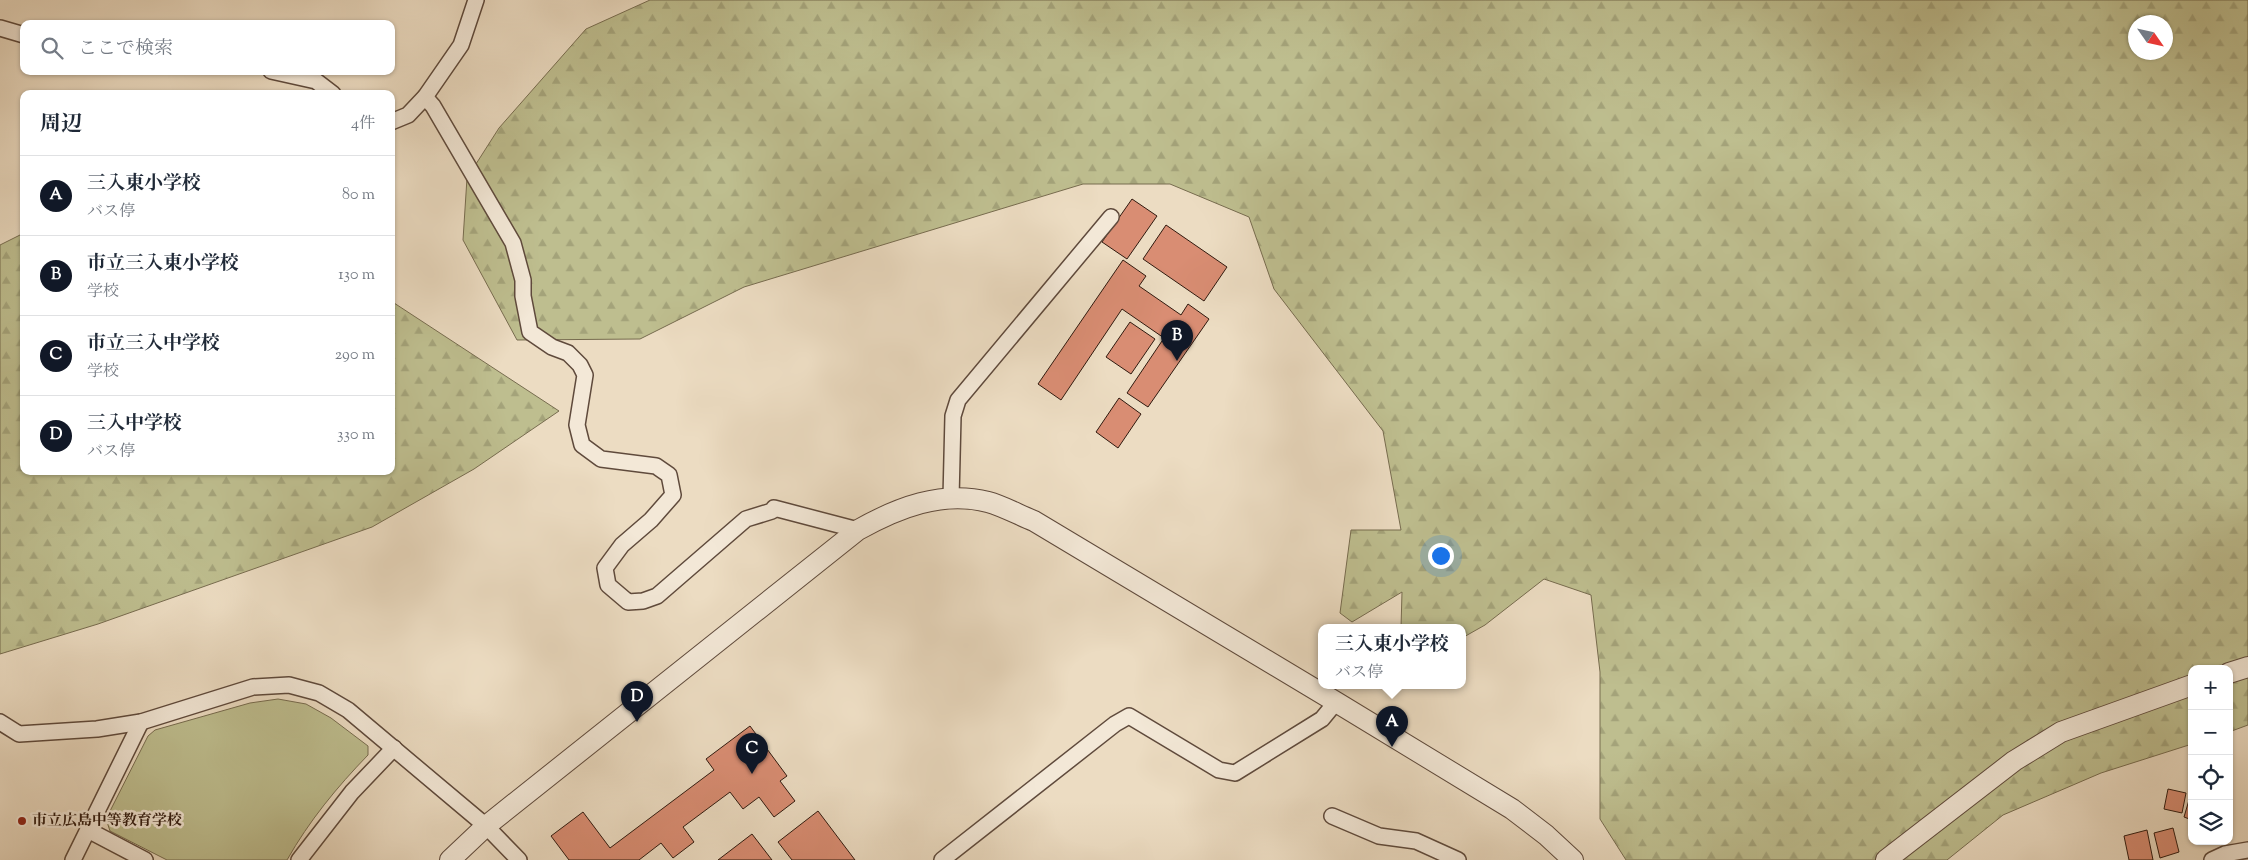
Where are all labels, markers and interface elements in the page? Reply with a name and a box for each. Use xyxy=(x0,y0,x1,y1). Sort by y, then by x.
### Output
north arrow xyxy=(2128,15,2173,60)
search box xyxy=(20,20,395,75)
icon: search xyxy=(38,34,66,62)
text: ここで検索 xyxy=(78,36,173,63)
text: 周辺 xyxy=(40,110,82,140)
text: 4件 xyxy=(351,113,375,136)
text: 三入東小学校 xyxy=(87,171,201,198)
text: A xyxy=(50,184,63,207)
text: 80 m xyxy=(342,184,375,207)
text: バス停 xyxy=(87,201,135,224)
text: 市立三入東小学校 xyxy=(87,251,239,278)
text: B xyxy=(51,264,61,287)
text: 130 m xyxy=(338,264,375,287)
text: 学校 xyxy=(87,281,119,304)
pin: B xyxy=(1161,320,1193,361)
text: 市立三入中学校 xyxy=(87,331,220,358)
text: C xyxy=(50,344,62,367)
text: 290 m xyxy=(335,344,375,367)
text: 学校 xyxy=(87,361,119,384)
text: 三入中学校 xyxy=(87,411,182,438)
text: D xyxy=(50,424,62,447)
text: 330 m xyxy=(337,424,375,447)
text: バス停 xyxy=(87,441,135,464)
your location xyxy=(1428,543,1454,569)
popup xyxy=(1318,624,1466,689)
text: 三入東小学校 xyxy=(1335,632,1449,659)
text: バス停 xyxy=(1335,662,1383,685)
map controls xyxy=(2188,665,2233,845)
button: + xyxy=(2188,665,2233,710)
pin: D xyxy=(621,681,653,722)
pin: A xyxy=(1376,706,1408,747)
button: − xyxy=(2188,710,2233,755)
pin: C xyxy=(736,733,768,774)
button: locate xyxy=(2188,755,2233,800)
button: layers xyxy=(2188,800,2233,845)
place label: 市立広島中等教育学校 xyxy=(32,811,182,832)
marker: 市立広島中等教育学校 xyxy=(16,815,28,827)

